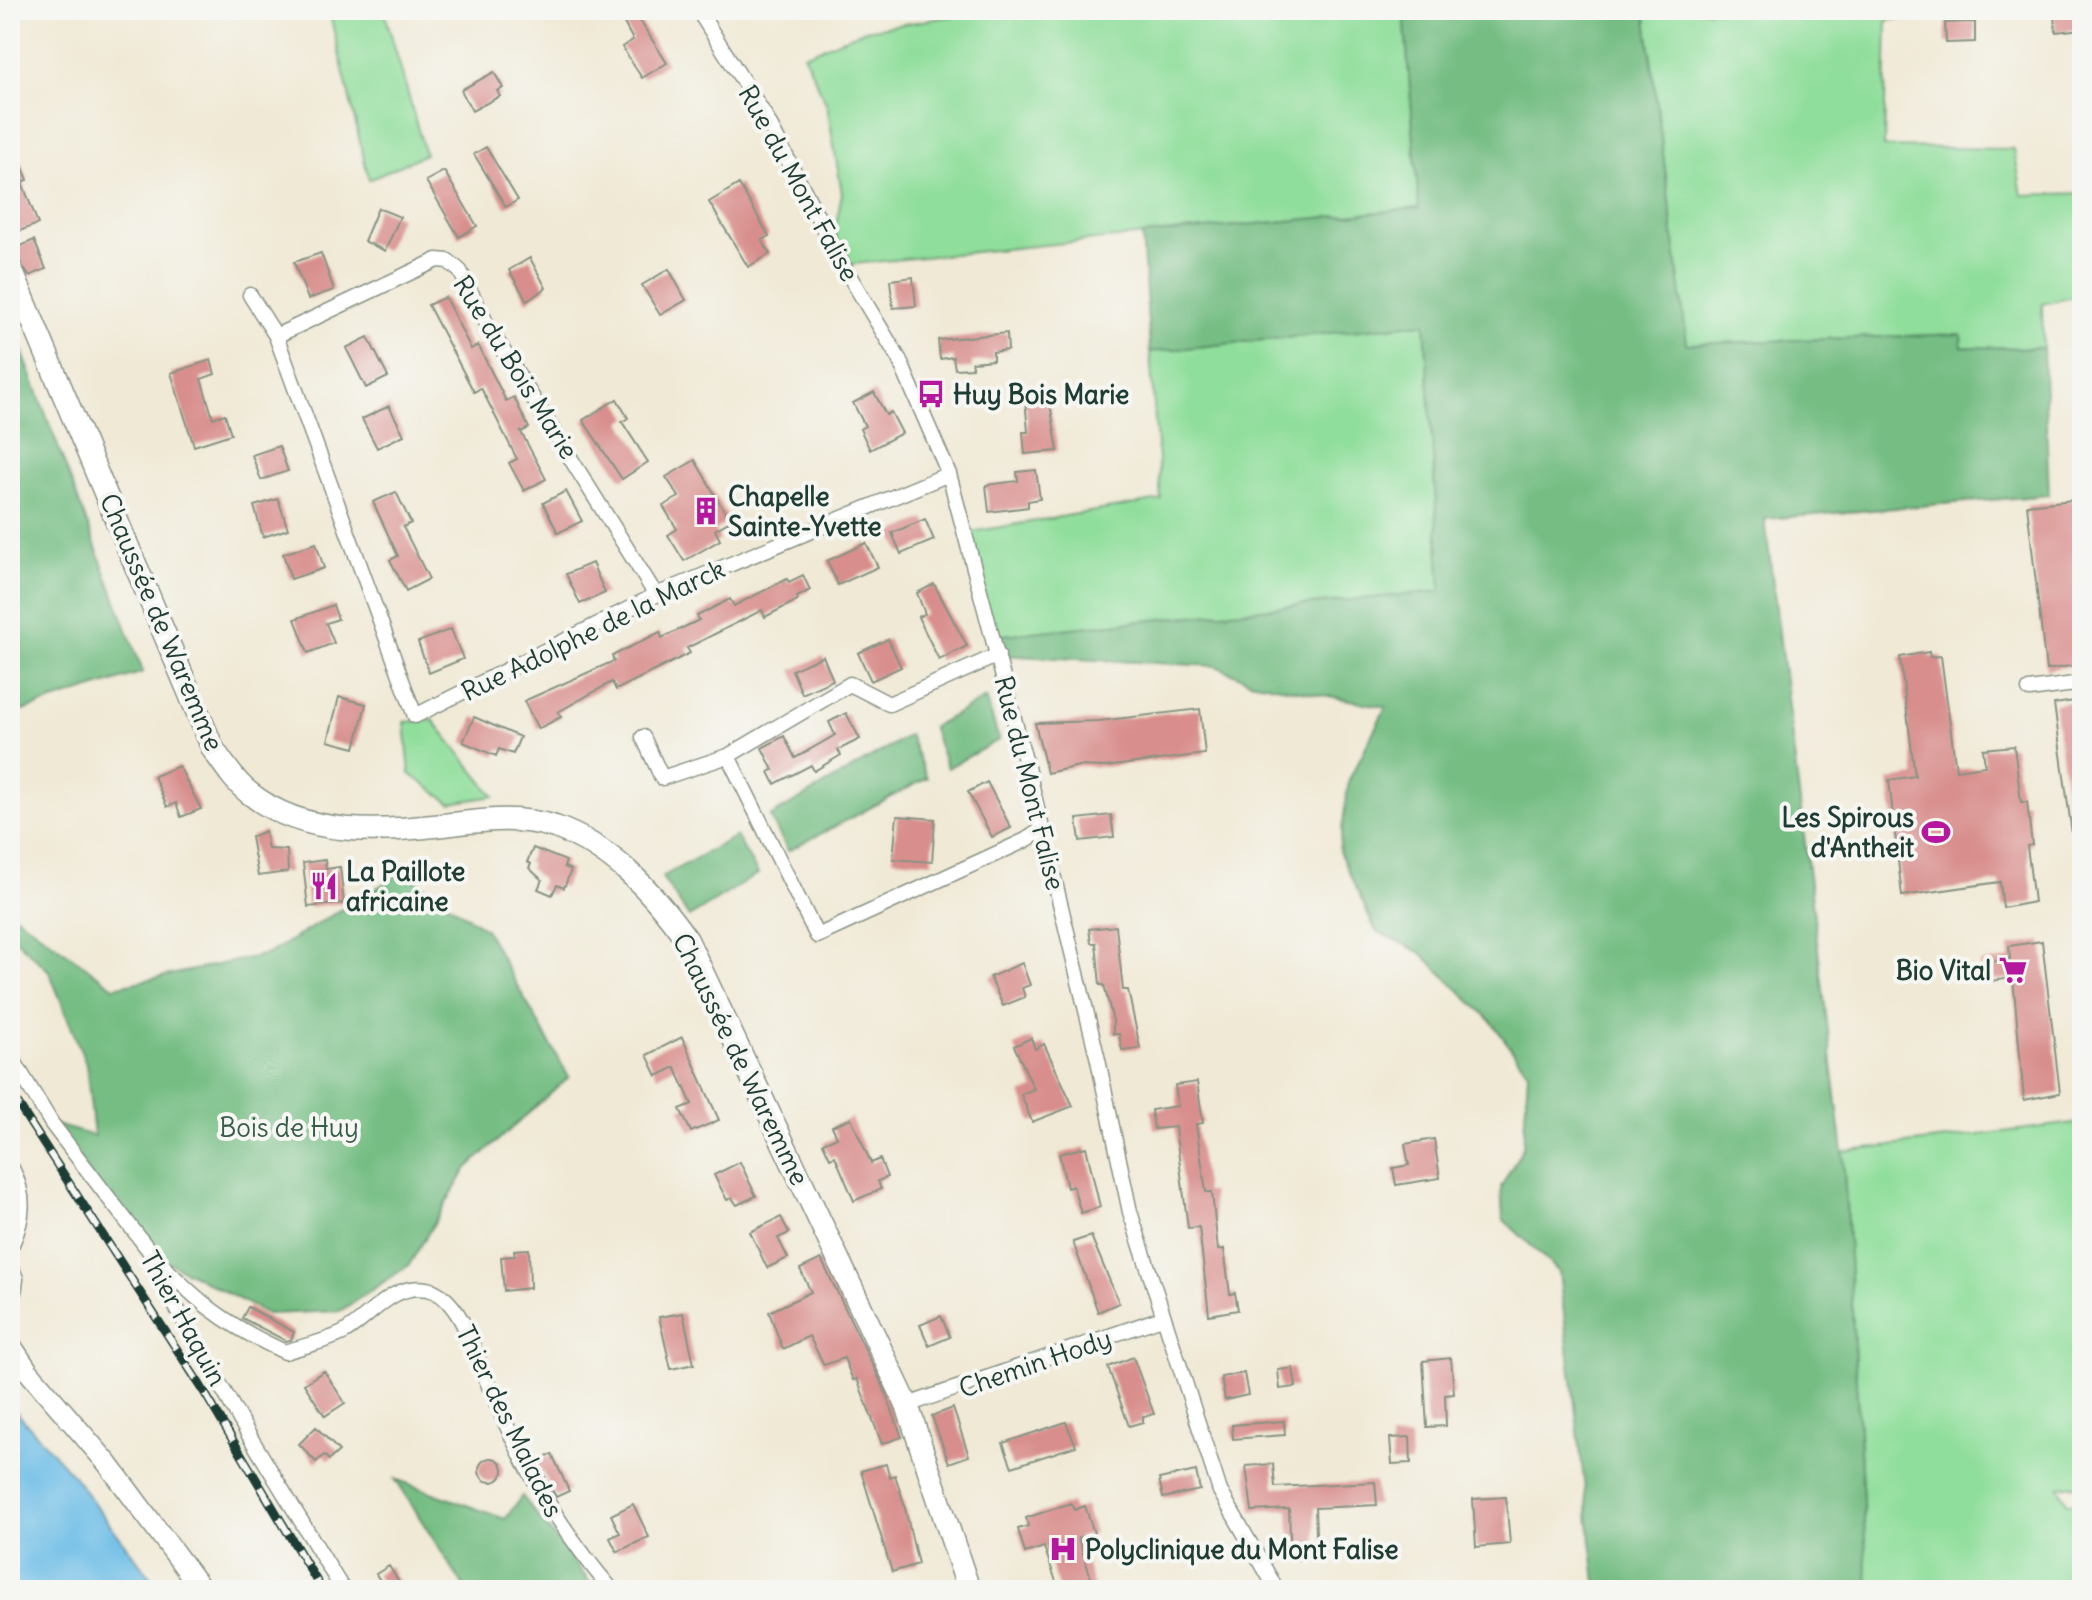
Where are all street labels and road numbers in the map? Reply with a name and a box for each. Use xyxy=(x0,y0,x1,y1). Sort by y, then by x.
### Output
street label: Rue du Mont Falise xyxy=(731,79,867,287)
street label: Rue du Bois Marie xyxy=(446,269,586,465)
street label: Chaussée de Waremme xyxy=(93,488,231,756)
street label: Rue Adolphe de la Marck xyxy=(456,552,730,708)
street label: Rue du Mont Falise xyxy=(987,673,1073,893)
street label: Chaussée de Waremme xyxy=(666,928,816,1190)
street label: Thier Haquin xyxy=(133,1245,235,1391)
street label: Thier des Malades xyxy=(449,1320,571,1522)
street label: Chemin Hody xyxy=(954,1321,1116,1405)

